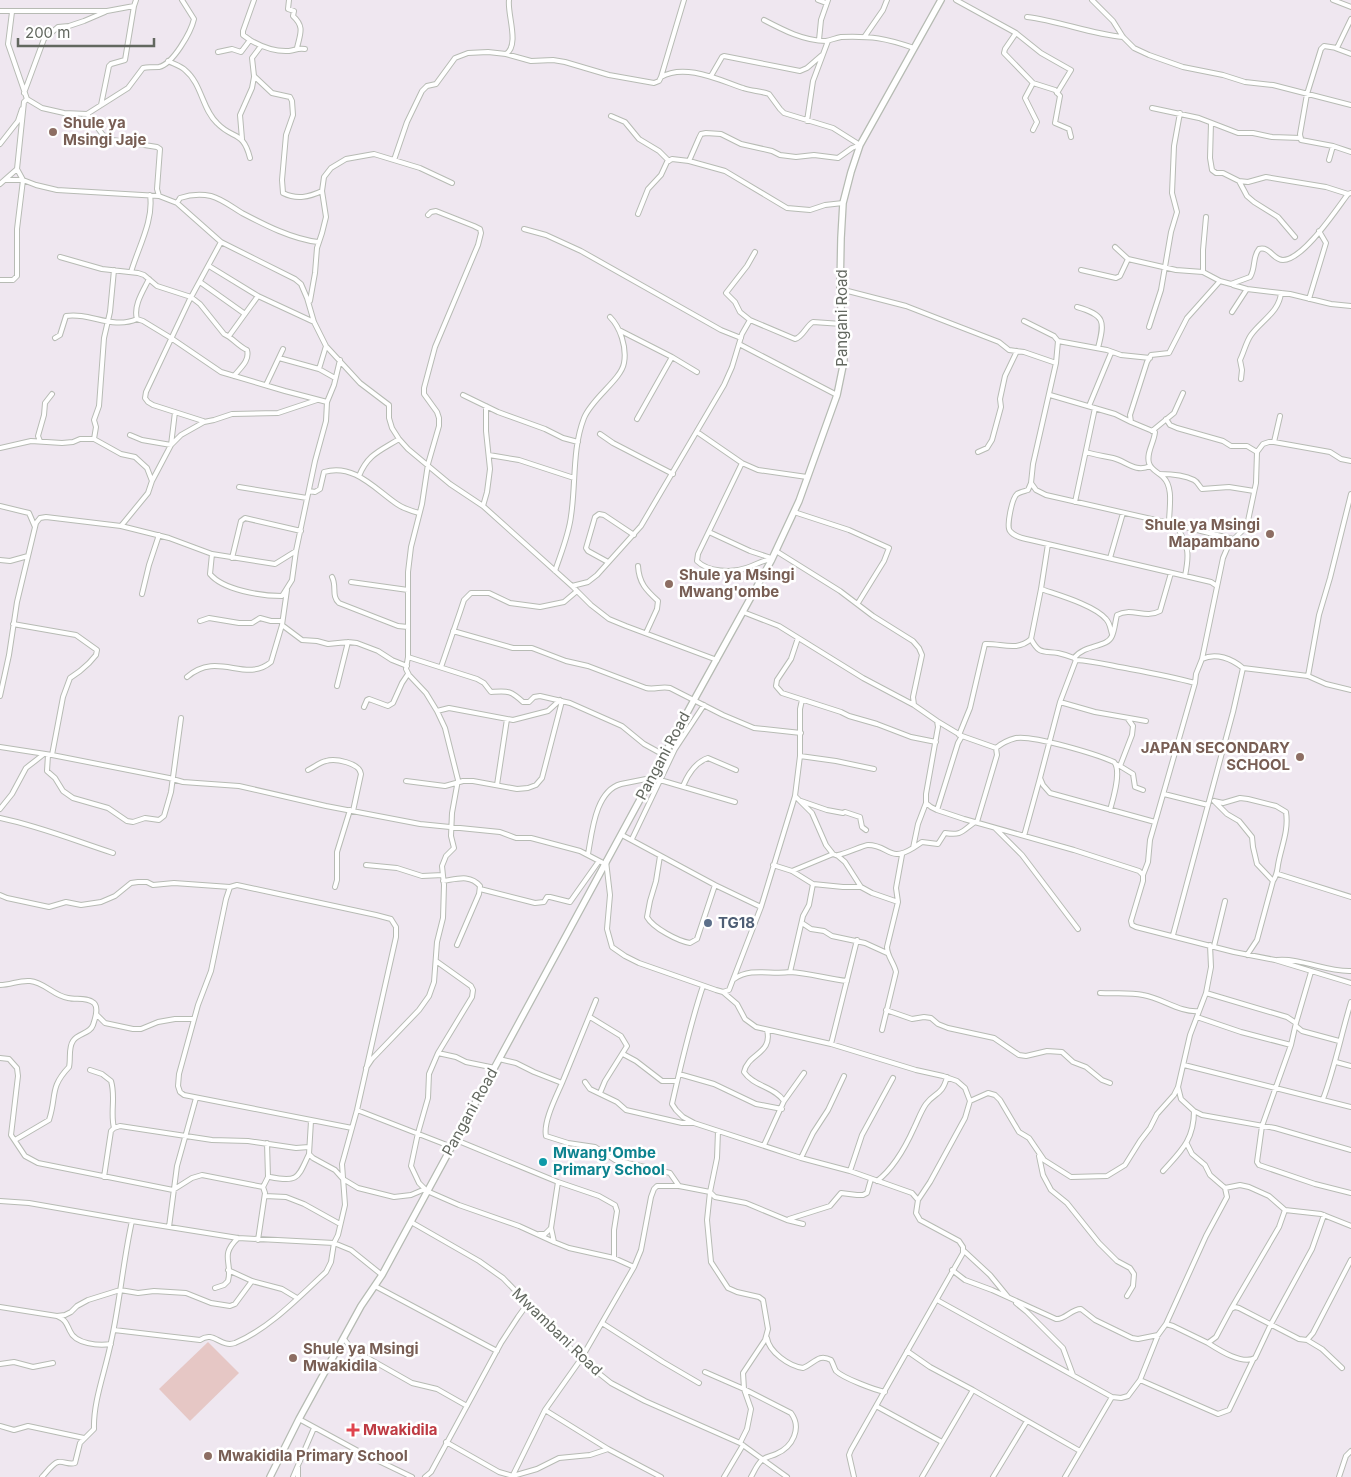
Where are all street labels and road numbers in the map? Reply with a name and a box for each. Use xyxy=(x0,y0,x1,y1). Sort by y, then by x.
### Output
street label: Pangani Road xyxy=(832,269,851,367)
street label: Pangani Road xyxy=(631,708,694,803)
street label: Pangani Road xyxy=(438,1065,501,1159)
street label: Mwambani Road xyxy=(508,1284,606,1379)

